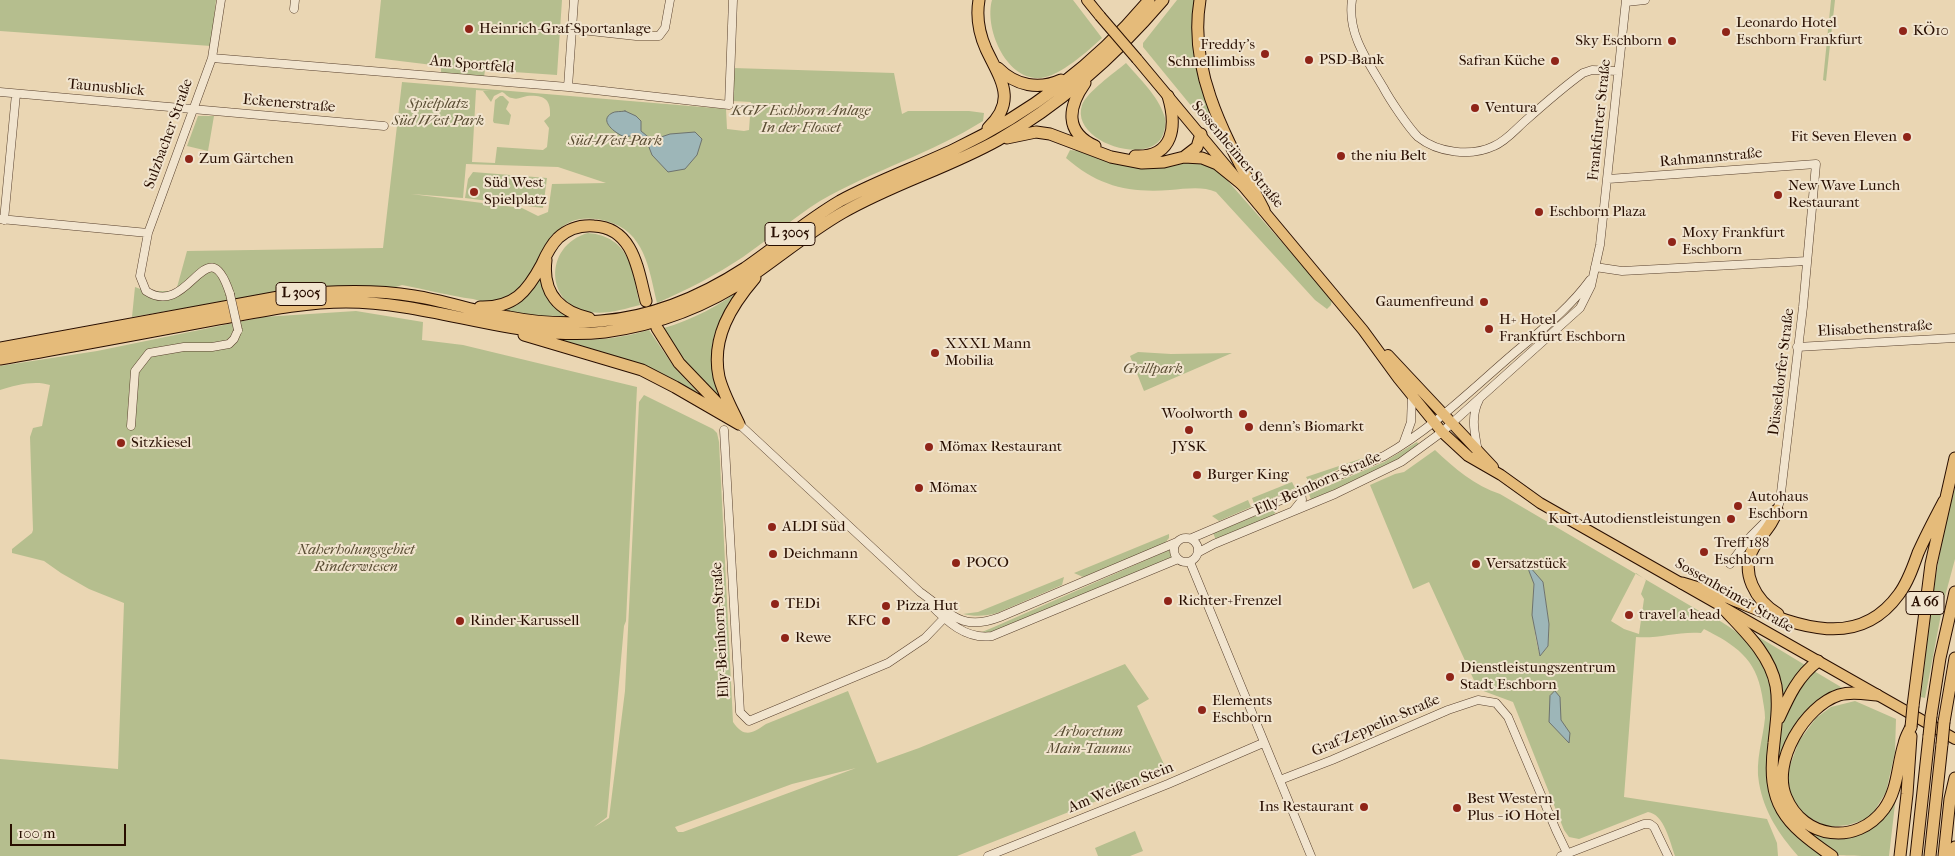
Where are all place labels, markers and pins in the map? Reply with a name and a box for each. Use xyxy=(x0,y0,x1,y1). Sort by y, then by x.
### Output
place label: Leonardo Hotel Eschborn Frankfurt xyxy=(1736,14,1863,49)
place label: Heinrich-Graf-Sportanlage xyxy=(479,20,651,38)
place label: KÖ10 xyxy=(1913,22,1949,40)
marker: Heinrich-Graf-Sportanlage xyxy=(463,23,475,35)
marker: KÖ10 xyxy=(1897,25,1909,37)
marker: Leonardo Hotel Eschborn Frankfurt xyxy=(1720,26,1732,38)
place label: Sky Eschborn xyxy=(1575,32,1662,50)
marker: Sky Eschborn xyxy=(1666,35,1678,47)
place label: Freddy's Schnellimbiss xyxy=(1168,36,1255,71)
marker: Freddy's Schnellimbiss xyxy=(1259,48,1271,60)
place label: PSD-Bank xyxy=(1319,51,1384,69)
place label: Safran Küche xyxy=(1459,52,1545,70)
marker: PSD-Bank xyxy=(1303,54,1315,66)
marker: Safran Küche xyxy=(1549,55,1561,67)
place label: Ventura xyxy=(1485,99,1537,117)
marker: Ventura xyxy=(1469,102,1481,114)
place label: Fit Seven Eleven xyxy=(1791,128,1897,146)
marker: Fit Seven Eleven xyxy=(1901,131,1913,143)
place label: the niu Belt xyxy=(1351,147,1427,165)
place label: Zum Gärtchen xyxy=(199,150,294,168)
marker: the niu Belt xyxy=(1335,150,1347,162)
marker: Zum Gärtchen xyxy=(183,153,195,165)
place label: Süd West Spielplatz xyxy=(484,174,547,209)
place label: New Wave Lunch Restaurant xyxy=(1788,177,1900,212)
marker: Süd West Spielplatz xyxy=(468,186,480,198)
marker: New Wave Lunch Restaurant xyxy=(1772,189,1784,201)
place label: Eschborn Plaza xyxy=(1549,203,1646,221)
marker: Eschborn Plaza xyxy=(1533,206,1545,218)
place label: Moxy Frankfurt Eschborn xyxy=(1682,224,1785,259)
marker: Moxy Frankfurt Eschborn xyxy=(1666,236,1678,248)
place label: Gaumenfreund xyxy=(1376,293,1474,311)
marker: Gaumenfreund xyxy=(1478,296,1490,308)
place label: H+ Hotel Frankfurt Eschborn xyxy=(1499,311,1626,346)
marker: H+ Hotel Frankfurt Eschborn xyxy=(1483,323,1495,335)
place label: XXXL Mann Mobilia xyxy=(945,335,1031,370)
marker: XXXL Mann Mobilia xyxy=(929,347,941,359)
place label: Woolworth xyxy=(1162,405,1233,423)
marker: Woolworth xyxy=(1237,408,1249,420)
place label: denn's Biomarkt xyxy=(1259,418,1364,436)
marker: denn's Biomarkt xyxy=(1243,421,1255,433)
marker: JYSK xyxy=(1183,424,1195,436)
place label: Sitzkiesel xyxy=(131,434,192,452)
marker: Sitzkiesel xyxy=(115,437,127,449)
place label: Mömax Restaurant xyxy=(939,438,1062,456)
place label: JYSK xyxy=(1172,438,1206,456)
marker: Mömax Restaurant xyxy=(923,441,935,453)
place label: Burger King xyxy=(1207,466,1289,484)
marker: Burger King xyxy=(1191,469,1203,481)
place label: Mömax xyxy=(929,479,977,497)
marker: Mömax xyxy=(913,482,925,494)
place label: Autohaus Eschborn xyxy=(1748,488,1808,523)
marker: Autohaus Eschborn xyxy=(1732,500,1744,512)
place label: Kurt Autodienstleistungen xyxy=(1548,510,1721,528)
marker: Kurt Autodienstleistungen xyxy=(1725,513,1737,525)
place label: ALDI Süd xyxy=(782,518,845,536)
marker: ALDI Süd xyxy=(766,521,778,533)
place label: Treff 188 Eschborn xyxy=(1714,534,1774,569)
place label: Deichmann xyxy=(783,545,858,563)
marker: Treff 188 Eschborn xyxy=(1698,546,1710,558)
marker: Deichmann xyxy=(767,548,779,560)
place label: POCO xyxy=(966,554,1009,572)
place label: Versatzstück xyxy=(1486,555,1567,573)
marker: POCO xyxy=(950,557,962,569)
marker: Versatzstück xyxy=(1470,558,1482,570)
place label: Richter+Frenzel xyxy=(1178,592,1282,610)
place label: TEDi xyxy=(785,595,820,613)
marker: Richter+Frenzel xyxy=(1162,595,1174,607)
place label: Pizza Hut xyxy=(896,597,958,615)
marker: TEDi xyxy=(769,598,781,610)
marker: Pizza Hut xyxy=(880,600,892,612)
place label: travel a head xyxy=(1639,606,1720,624)
marker: travel a head xyxy=(1623,609,1635,621)
place label: Rinder-Karussell xyxy=(470,612,579,630)
place label: KFC xyxy=(847,612,876,630)
marker: Rinder-Karussell xyxy=(454,615,466,627)
marker: KFC xyxy=(880,615,892,627)
place label: Rewe xyxy=(795,629,831,647)
marker: Rewe xyxy=(779,632,791,644)
place label: Dienstleistungszentrum Stadt Eschborn xyxy=(1460,659,1616,694)
marker: Dienstleistungszentrum Stadt Eschborn xyxy=(1444,671,1456,683)
place label: Elements Eschborn xyxy=(1212,692,1272,727)
marker: Elements Eschborn xyxy=(1196,704,1208,716)
place label: Best Western Plus - iO Hotel xyxy=(1467,790,1560,825)
place label: Ins Restaurant xyxy=(1259,798,1354,816)
marker: Ins Restaurant xyxy=(1358,801,1370,813)
marker: Best Western Plus - iO Hotel xyxy=(1451,802,1463,814)

